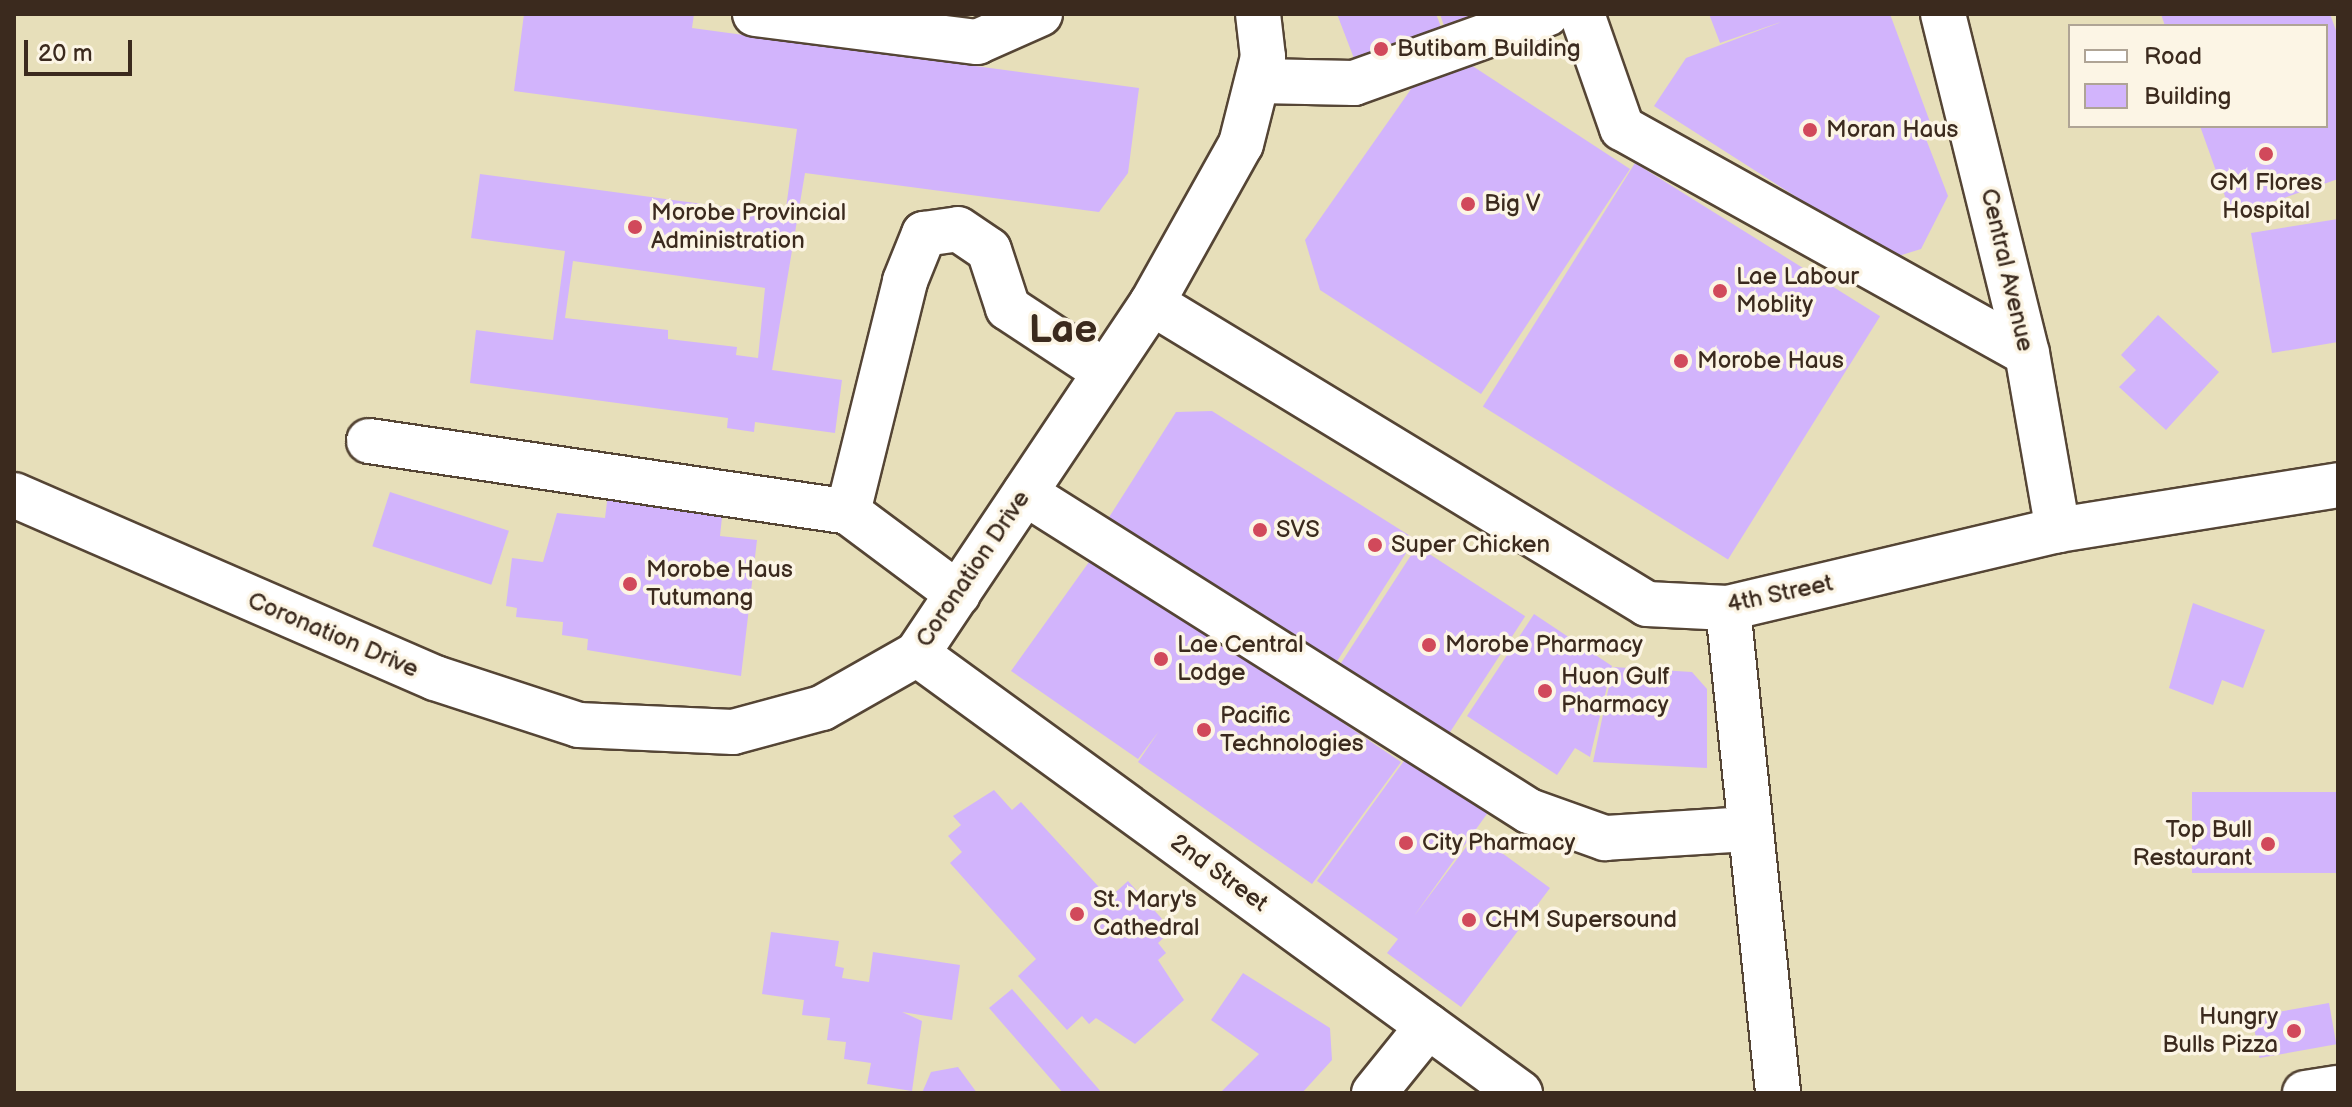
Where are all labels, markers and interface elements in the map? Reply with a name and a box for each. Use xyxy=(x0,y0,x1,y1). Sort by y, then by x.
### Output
scale bar xyxy=(28,24,136,74)
legend xyxy=(2068,24,2328,128)
place label: Butibam Building xyxy=(1397,35,1581,63)
text: 20 m xyxy=(38,39,93,68)
marker: Butibam Building xyxy=(1372,40,1390,58)
text: Road xyxy=(2144,42,2202,71)
text: Building xyxy=(2144,82,2231,111)
place label: Moran Haus xyxy=(1826,116,1959,144)
marker: Moran Haus xyxy=(1801,121,1819,139)
marker: GM Flores Hospital xyxy=(2255,143,2277,165)
place label: GM Flores Hospital xyxy=(2210,169,2322,225)
street label: Central Avenue xyxy=(1974,186,2040,354)
place label: Big V xyxy=(1484,190,1541,218)
marker: Big V xyxy=(1459,195,1477,213)
place label: Morobe Provincial Administration xyxy=(651,199,846,255)
marker: Morobe Provincial Administration xyxy=(626,218,644,236)
place label: Lae Labour Moblity xyxy=(1736,263,1859,319)
marker: Lae Labour Moblity xyxy=(1711,282,1729,300)
district label: Lae xyxy=(1029,306,1097,354)
place label: Morobe Haus xyxy=(1697,347,1844,375)
marker: Morobe Haus xyxy=(1672,352,1690,370)
street label: Coronation Drive xyxy=(910,485,1036,653)
place label: SVS xyxy=(1276,516,1320,544)
marker: SVS xyxy=(1251,521,1269,539)
place label: Super Chicken xyxy=(1391,531,1550,559)
marker: Super Chicken xyxy=(1366,536,1384,554)
place label: Morobe Haus Tutumang xyxy=(646,556,793,612)
street label: 4th Street xyxy=(1724,569,1836,619)
marker: Morobe Haus Tutumang xyxy=(621,575,639,593)
street label: Coronation Drive xyxy=(243,586,423,684)
place label: Lae Central Lodge xyxy=(1177,631,1304,687)
place label: Morobe Pharmacy xyxy=(1445,631,1643,659)
marker: Morobe Pharmacy xyxy=(1420,636,1438,654)
marker: Lae Central Lodge xyxy=(1152,650,1170,668)
place label: Huon Gulf Pharmacy xyxy=(1561,663,1670,719)
marker: Huon Gulf Pharmacy xyxy=(1536,682,1554,700)
place label: Pacific Technologies xyxy=(1220,702,1364,758)
marker: Pacific Technologies xyxy=(1195,721,1213,739)
place label: Top Bull Restaurant xyxy=(2133,816,2252,872)
street label: 2nd Street xyxy=(1164,828,1274,918)
place label: City Pharmacy xyxy=(1422,829,1577,857)
marker: City Pharmacy xyxy=(1397,834,1415,852)
marker: Top Bull Restaurant xyxy=(2259,835,2277,853)
place label: St. Mary's Cathedral xyxy=(1093,886,1199,942)
marker: St. Mary's Cathedral xyxy=(1068,905,1086,923)
place label: CHM Supersound xyxy=(1485,906,1677,934)
marker: CHM Supersound xyxy=(1460,911,1478,929)
place label: Hungry Bulls Pizza xyxy=(2162,1003,2278,1059)
marker: Hungry Bulls Pizza xyxy=(2285,1022,2303,1040)

